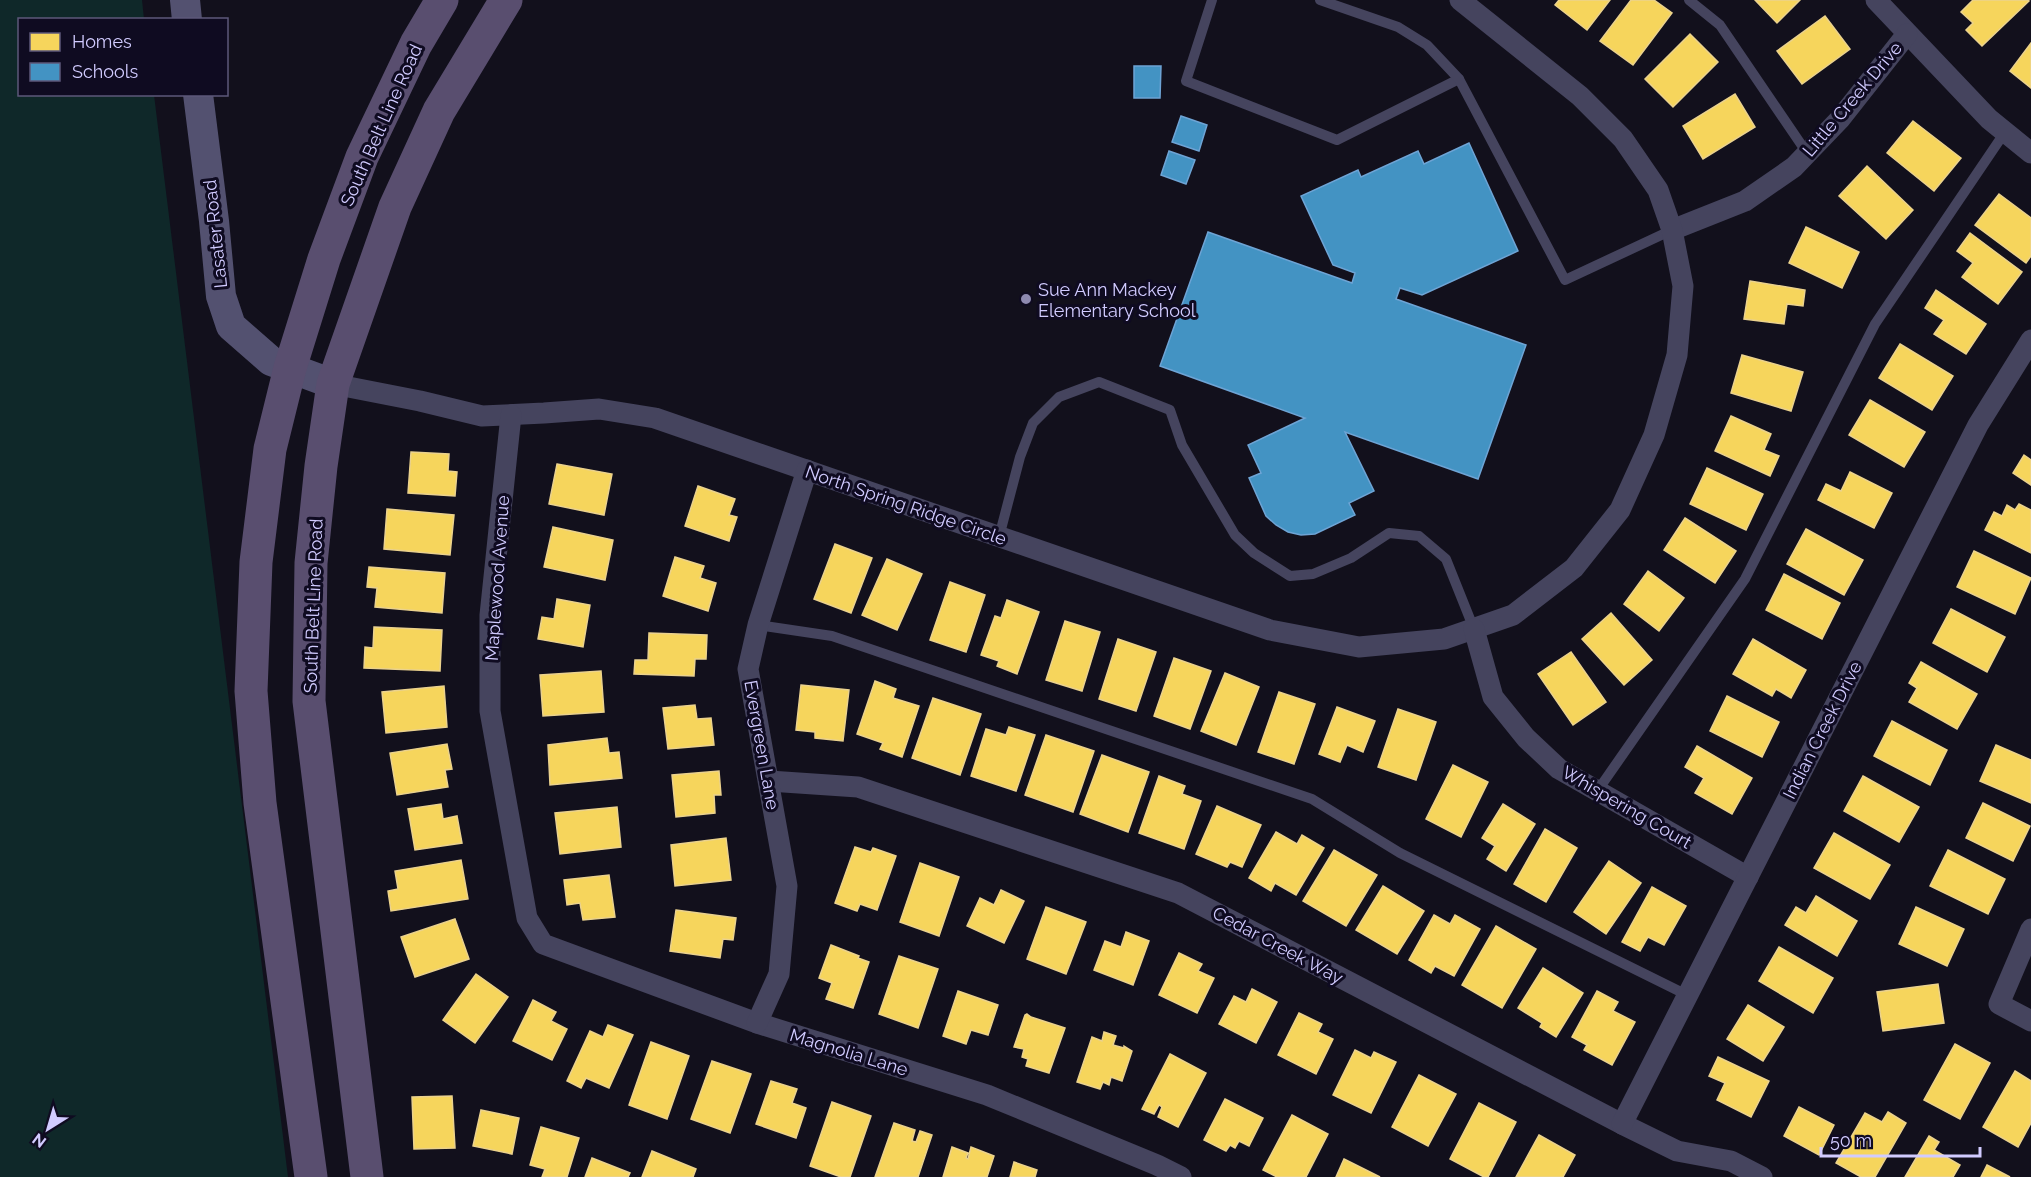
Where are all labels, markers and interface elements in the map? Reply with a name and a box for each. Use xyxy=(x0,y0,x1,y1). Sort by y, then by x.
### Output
legend xyxy=(18,18,228,96)
text: Homes xyxy=(72,31,132,52)
street label: Little Creek Drive xyxy=(1798,37,1906,161)
street label: South Belt Line Road xyxy=(336,41,426,209)
text: Schools xyxy=(72,61,139,82)
street label: Lasater Road xyxy=(199,179,231,289)
place label: Sue Ann Mackey Elementary School xyxy=(1038,279,1196,321)
marker: Sue Ann Mackey Elementary School xyxy=(1019,292,1033,306)
street label: North Spring Ridge Circle xyxy=(803,461,1010,549)
street label: Maplewood Avenue xyxy=(481,494,513,661)
street label: South Belt Line Road xyxy=(299,518,327,694)
street label: Indian Creek Drive xyxy=(1778,657,1866,802)
street label: Evergreen Lane xyxy=(740,679,784,812)
street label: Whispering Court xyxy=(1558,761,1696,853)
street label: Cedar Creek Way xyxy=(1209,902,1347,988)
street label: Magnolia Lane xyxy=(787,1024,911,1080)
north arrow xyxy=(18,1099,78,1159)
scale bar xyxy=(1821,1120,1980,1158)
text: N xyxy=(29,1129,50,1152)
text: 50 m xyxy=(1830,1130,1872,1151)

